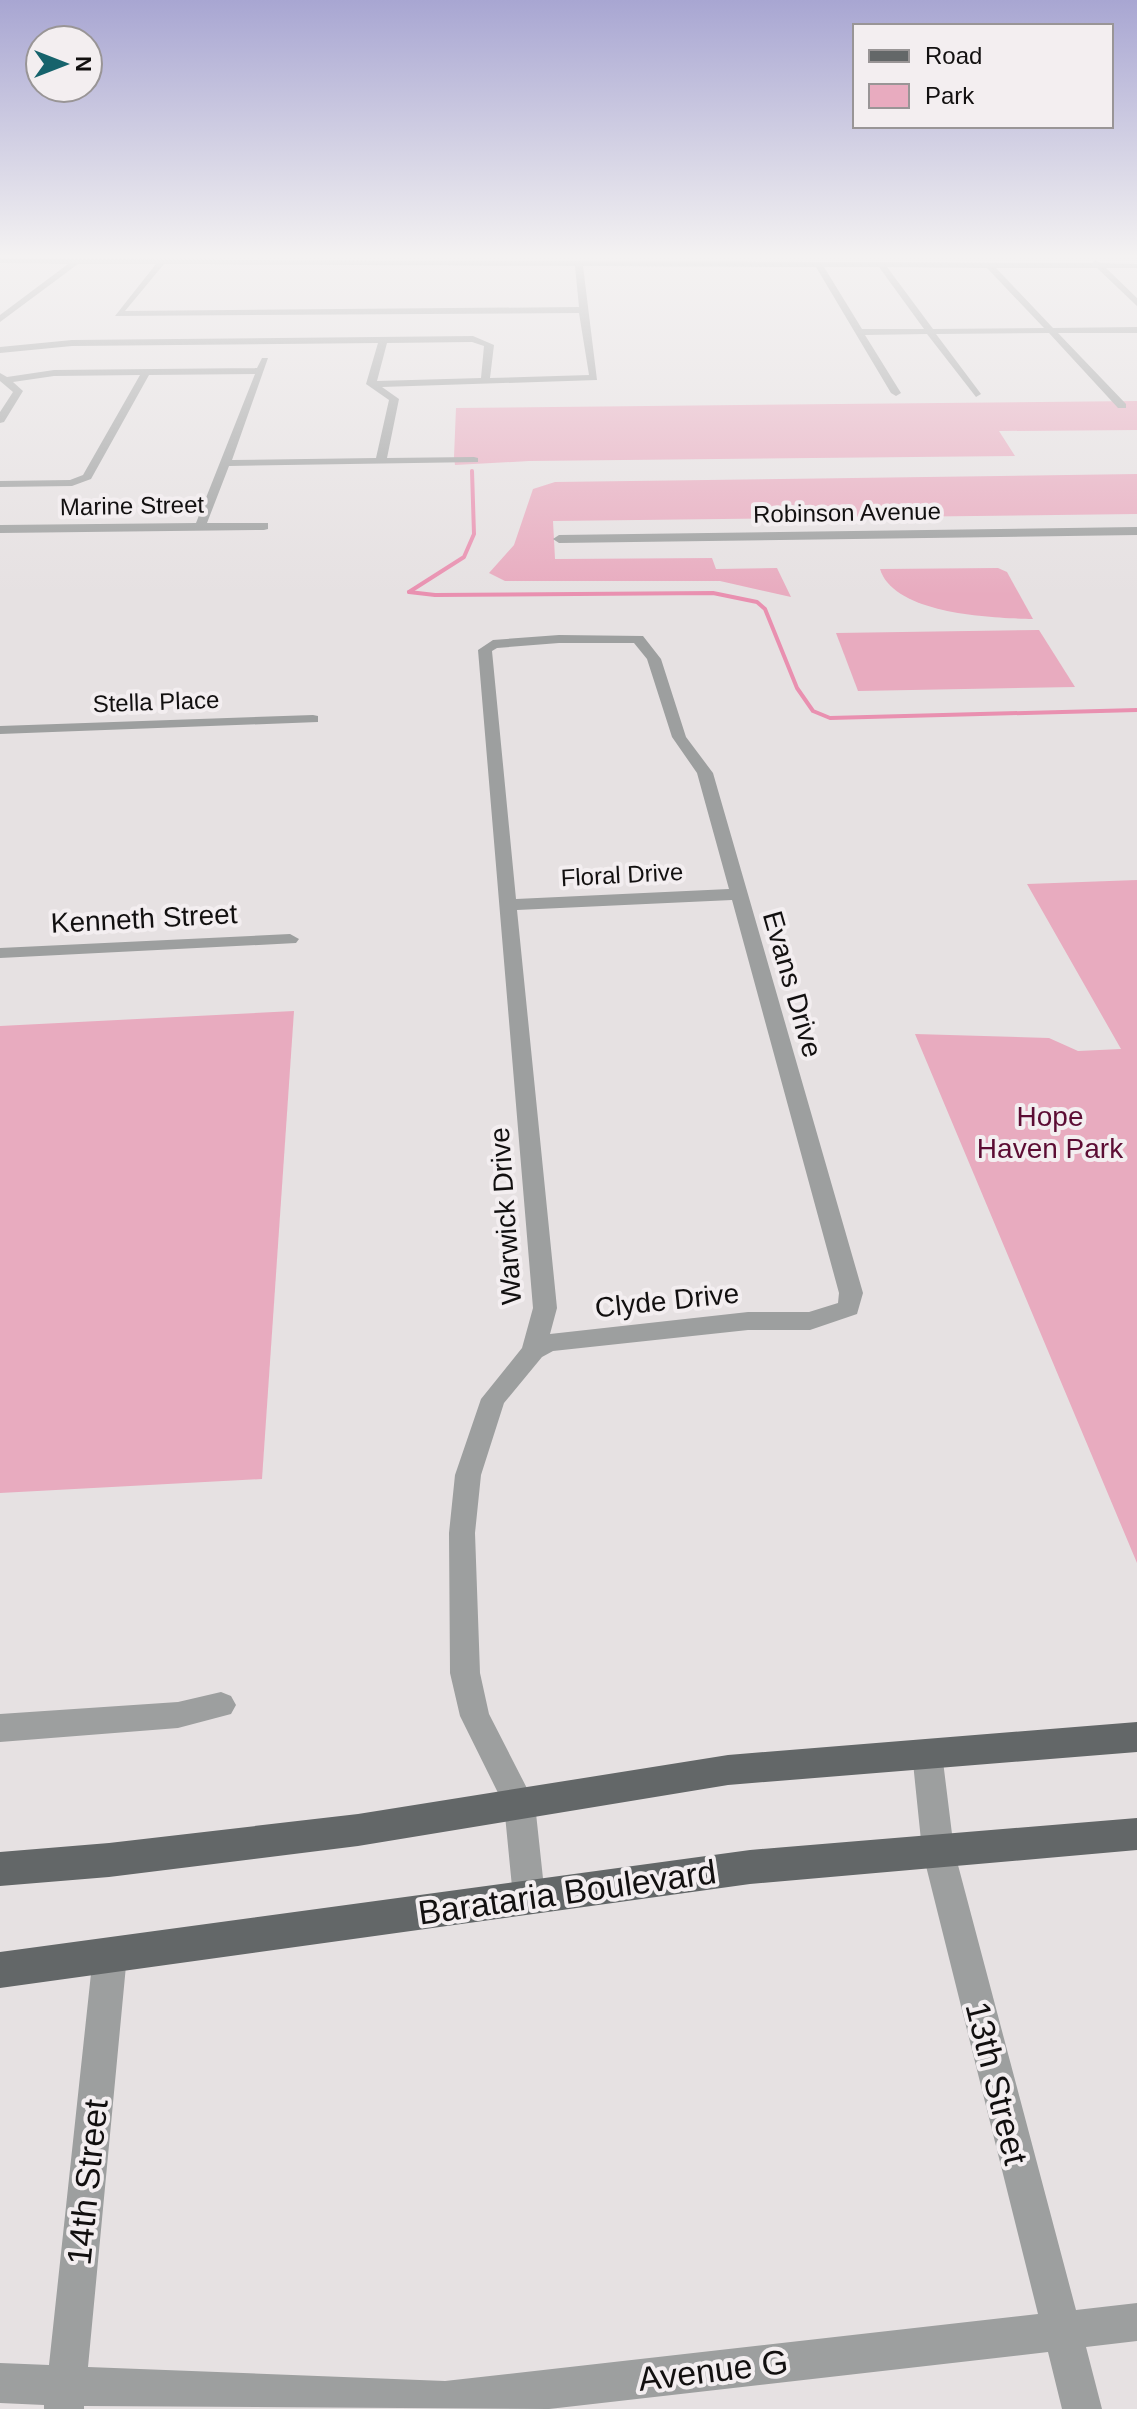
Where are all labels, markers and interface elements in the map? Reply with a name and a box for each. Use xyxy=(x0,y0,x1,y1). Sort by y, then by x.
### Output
north arrow xyxy=(24,24,104,104)
legend xyxy=(853,24,1113,128)
text: Road xyxy=(925,42,982,69)
text: N xyxy=(71,56,96,72)
text: Park xyxy=(925,82,975,109)
street label: Marine Street xyxy=(60,491,205,520)
street label: Robinson Avenue xyxy=(753,497,941,528)
street label: Stella Place xyxy=(92,686,220,717)
street label: Floral Drive xyxy=(560,858,684,891)
street label: Kenneth Street xyxy=(50,898,238,939)
street label: Evans Drive xyxy=(757,907,828,1061)
park label: Hope Haven Park xyxy=(977,1101,1124,1164)
street label: Warwick Drive xyxy=(484,1126,527,1306)
street label: Clyde Drive xyxy=(593,1278,741,1323)
street label: Barataria Boulevard xyxy=(416,1852,718,1932)
street label: 13th Street xyxy=(958,1998,1036,2169)
street label: 14th Street xyxy=(59,2097,115,2267)
street label: Avenue G xyxy=(636,2342,790,2398)

